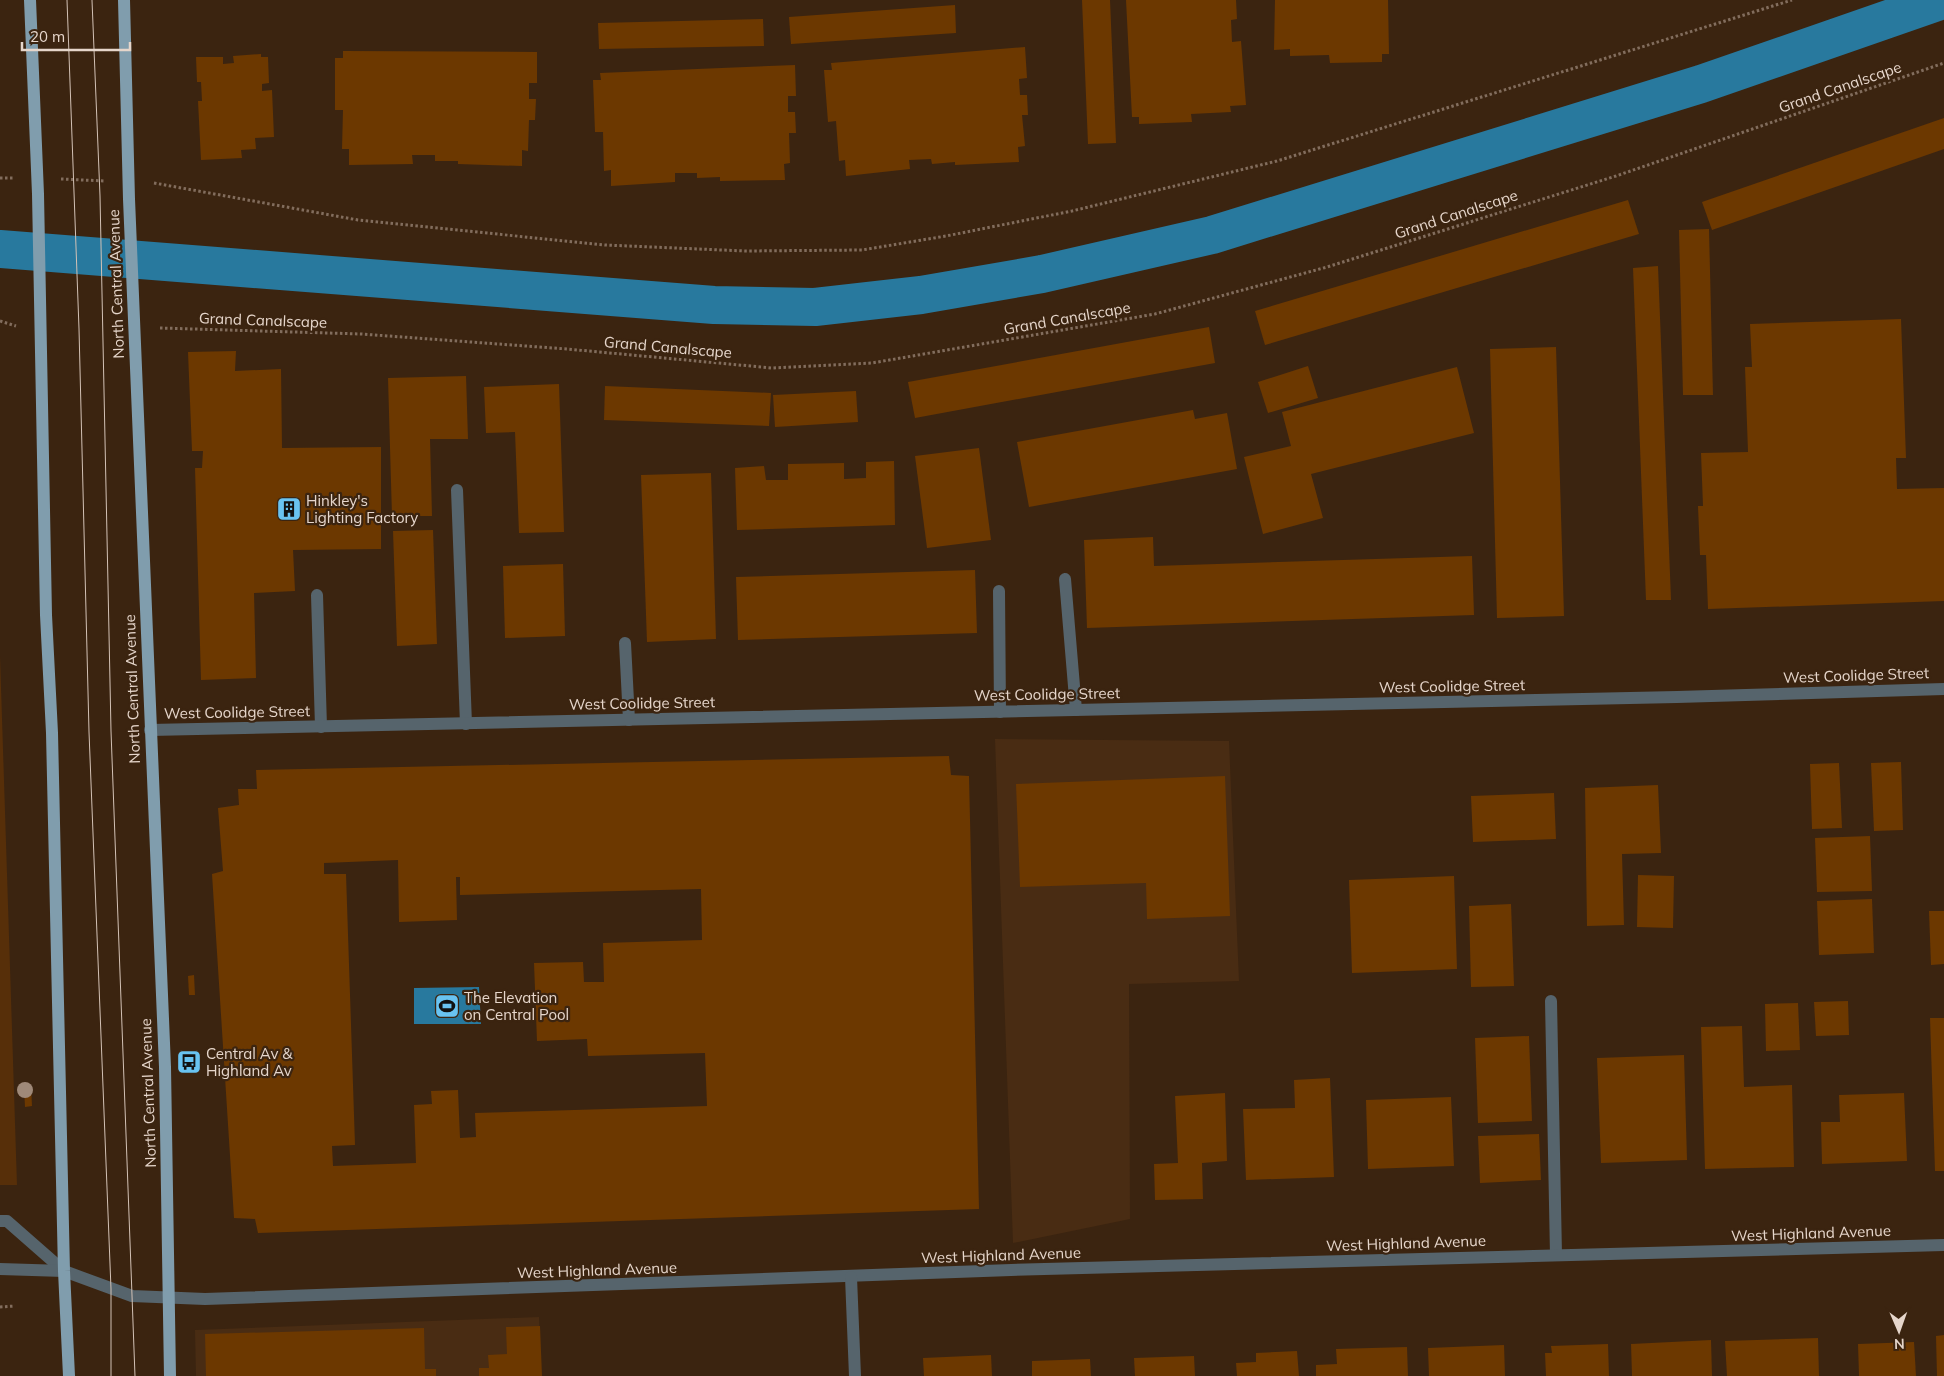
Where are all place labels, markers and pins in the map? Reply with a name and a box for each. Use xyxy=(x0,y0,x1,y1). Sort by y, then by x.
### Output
place label: Hinkley's Lighting Factory xyxy=(306,491,418,527)
building icon: Hinkley's Lighting Factory xyxy=(276,496,302,522)
place label: The Elevation on Central Pool xyxy=(464,988,569,1024)
sports icon: The Elevation on Central Pool xyxy=(434,993,460,1019)
place label: Central Av & Highland Av xyxy=(206,1044,293,1080)
bus stop icon: Central Av & Highland Av xyxy=(176,1049,202,1075)

